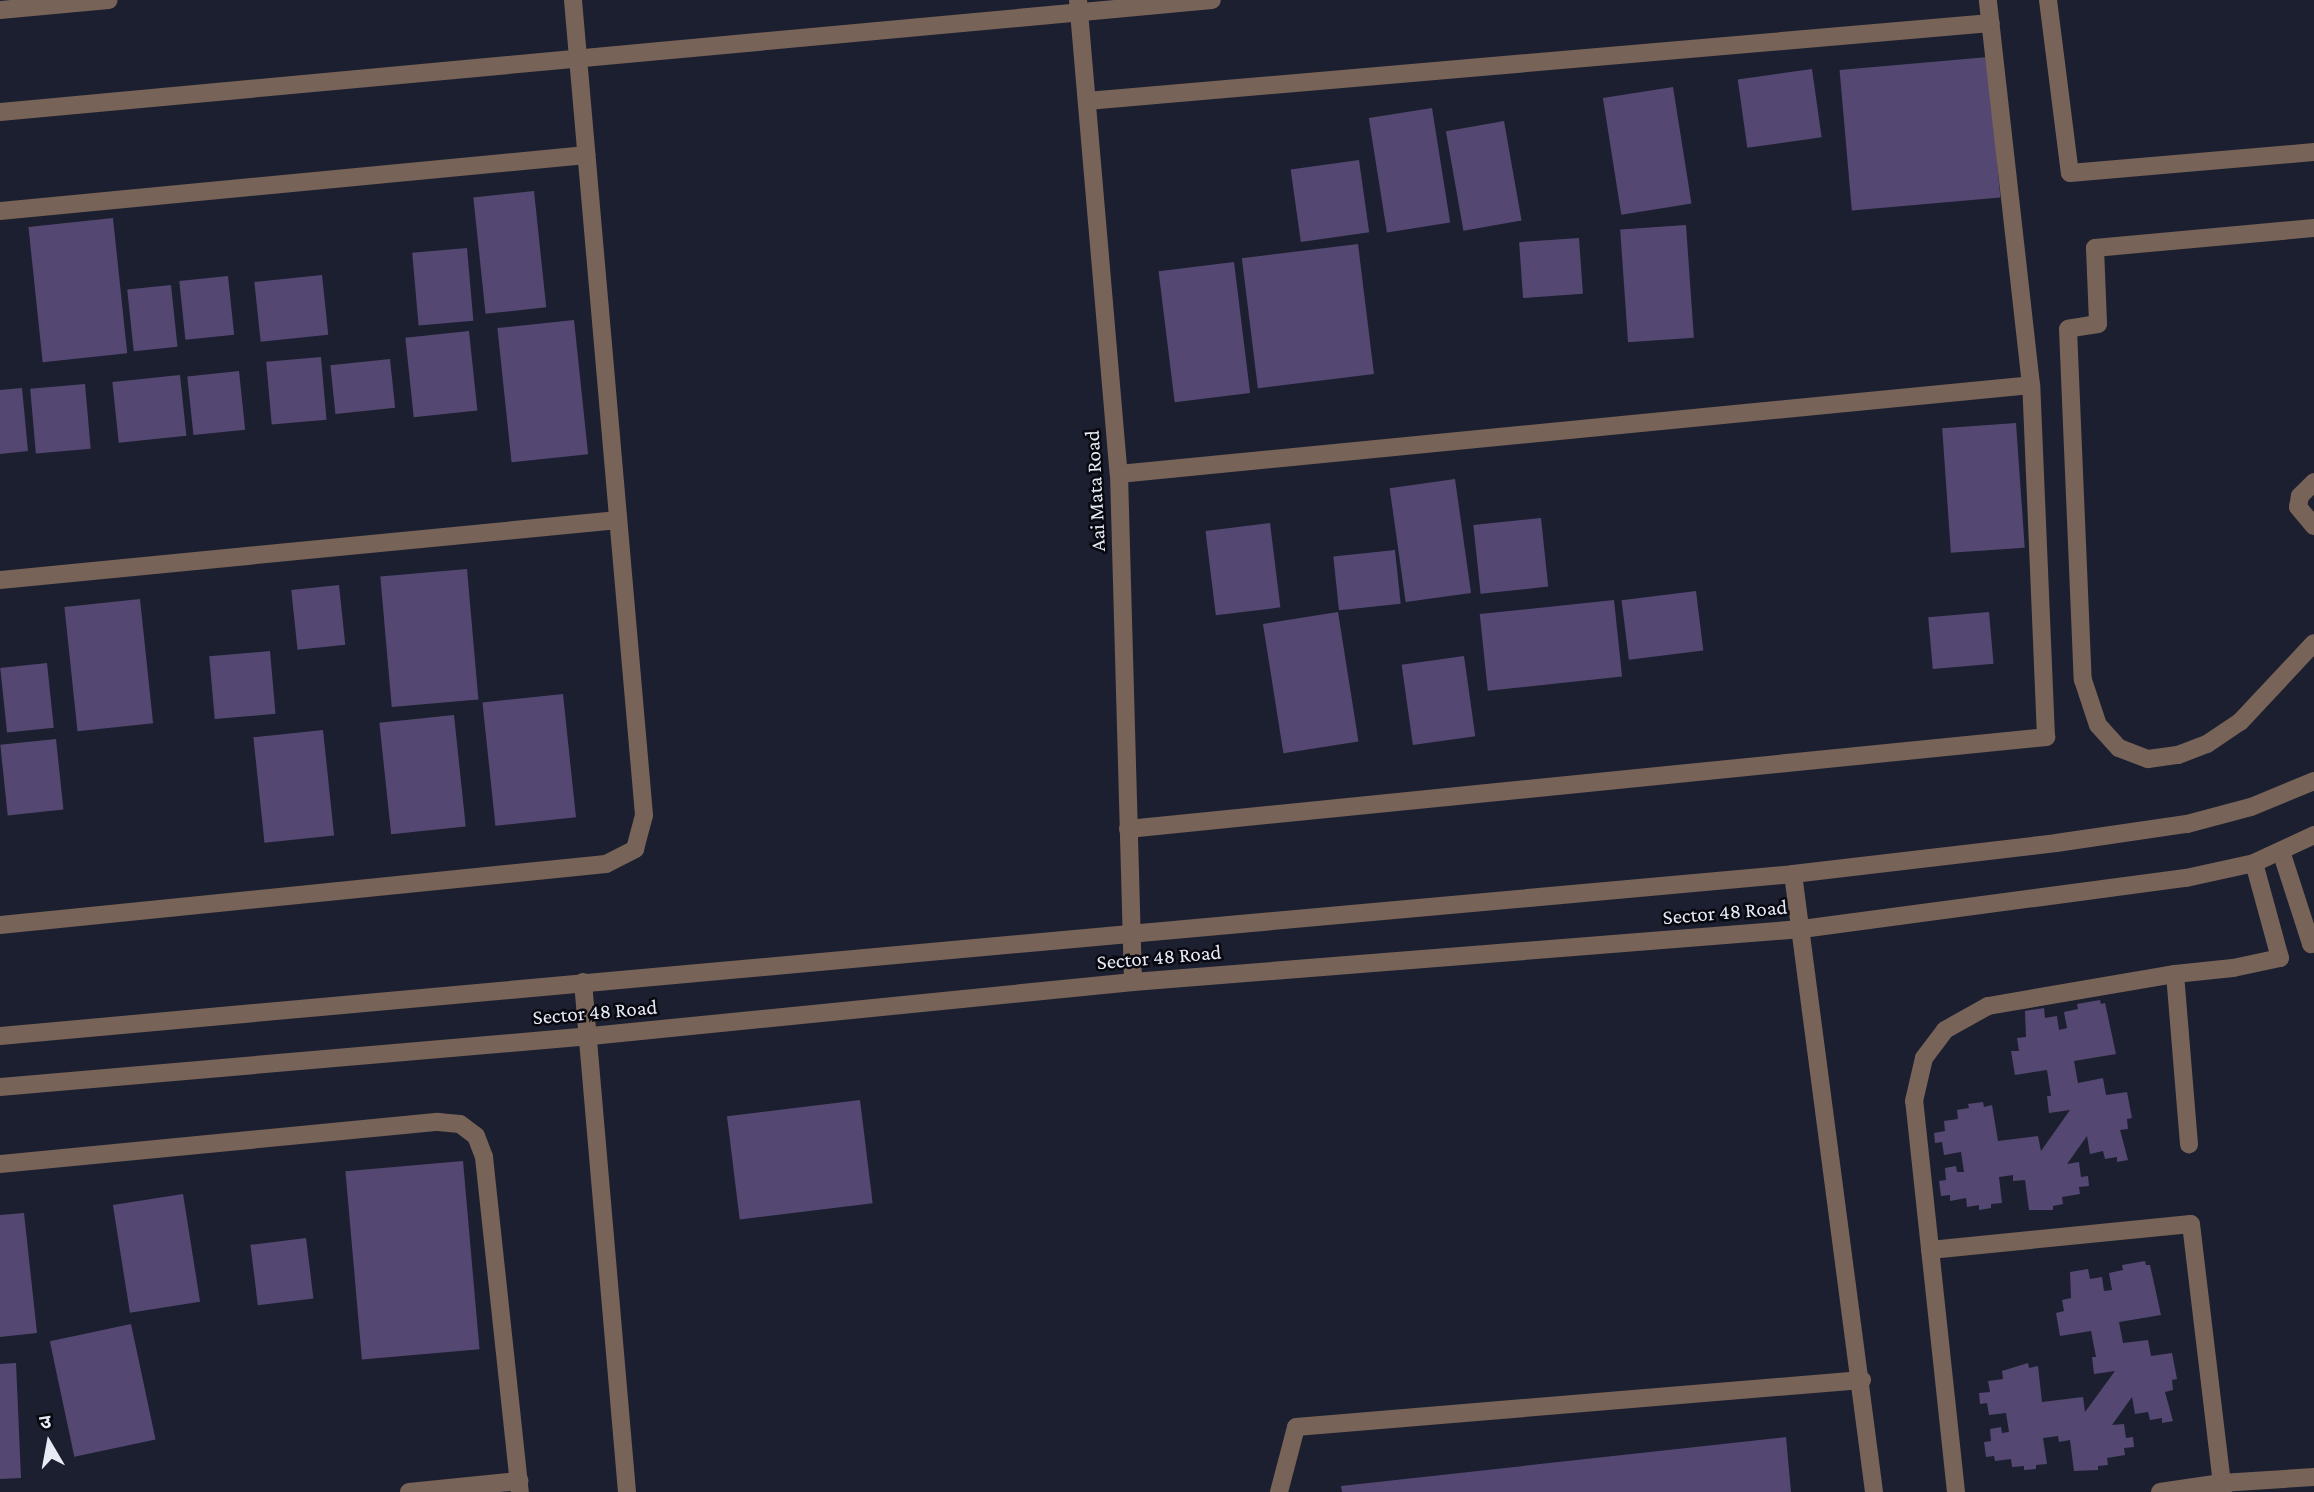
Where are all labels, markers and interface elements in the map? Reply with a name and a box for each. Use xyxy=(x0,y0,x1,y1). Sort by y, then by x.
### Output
street label: Aai Mata Road xyxy=(1079,430,1111,552)
street label: Sector 48 Road xyxy=(1662,894,1788,930)
street label: Sector 48 Road xyxy=(1096,939,1222,975)
street label: Sector 48 Road xyxy=(532,994,658,1030)
north arrow xyxy=(14,1408,84,1478)
text: उ xyxy=(38,1411,53,1433)

